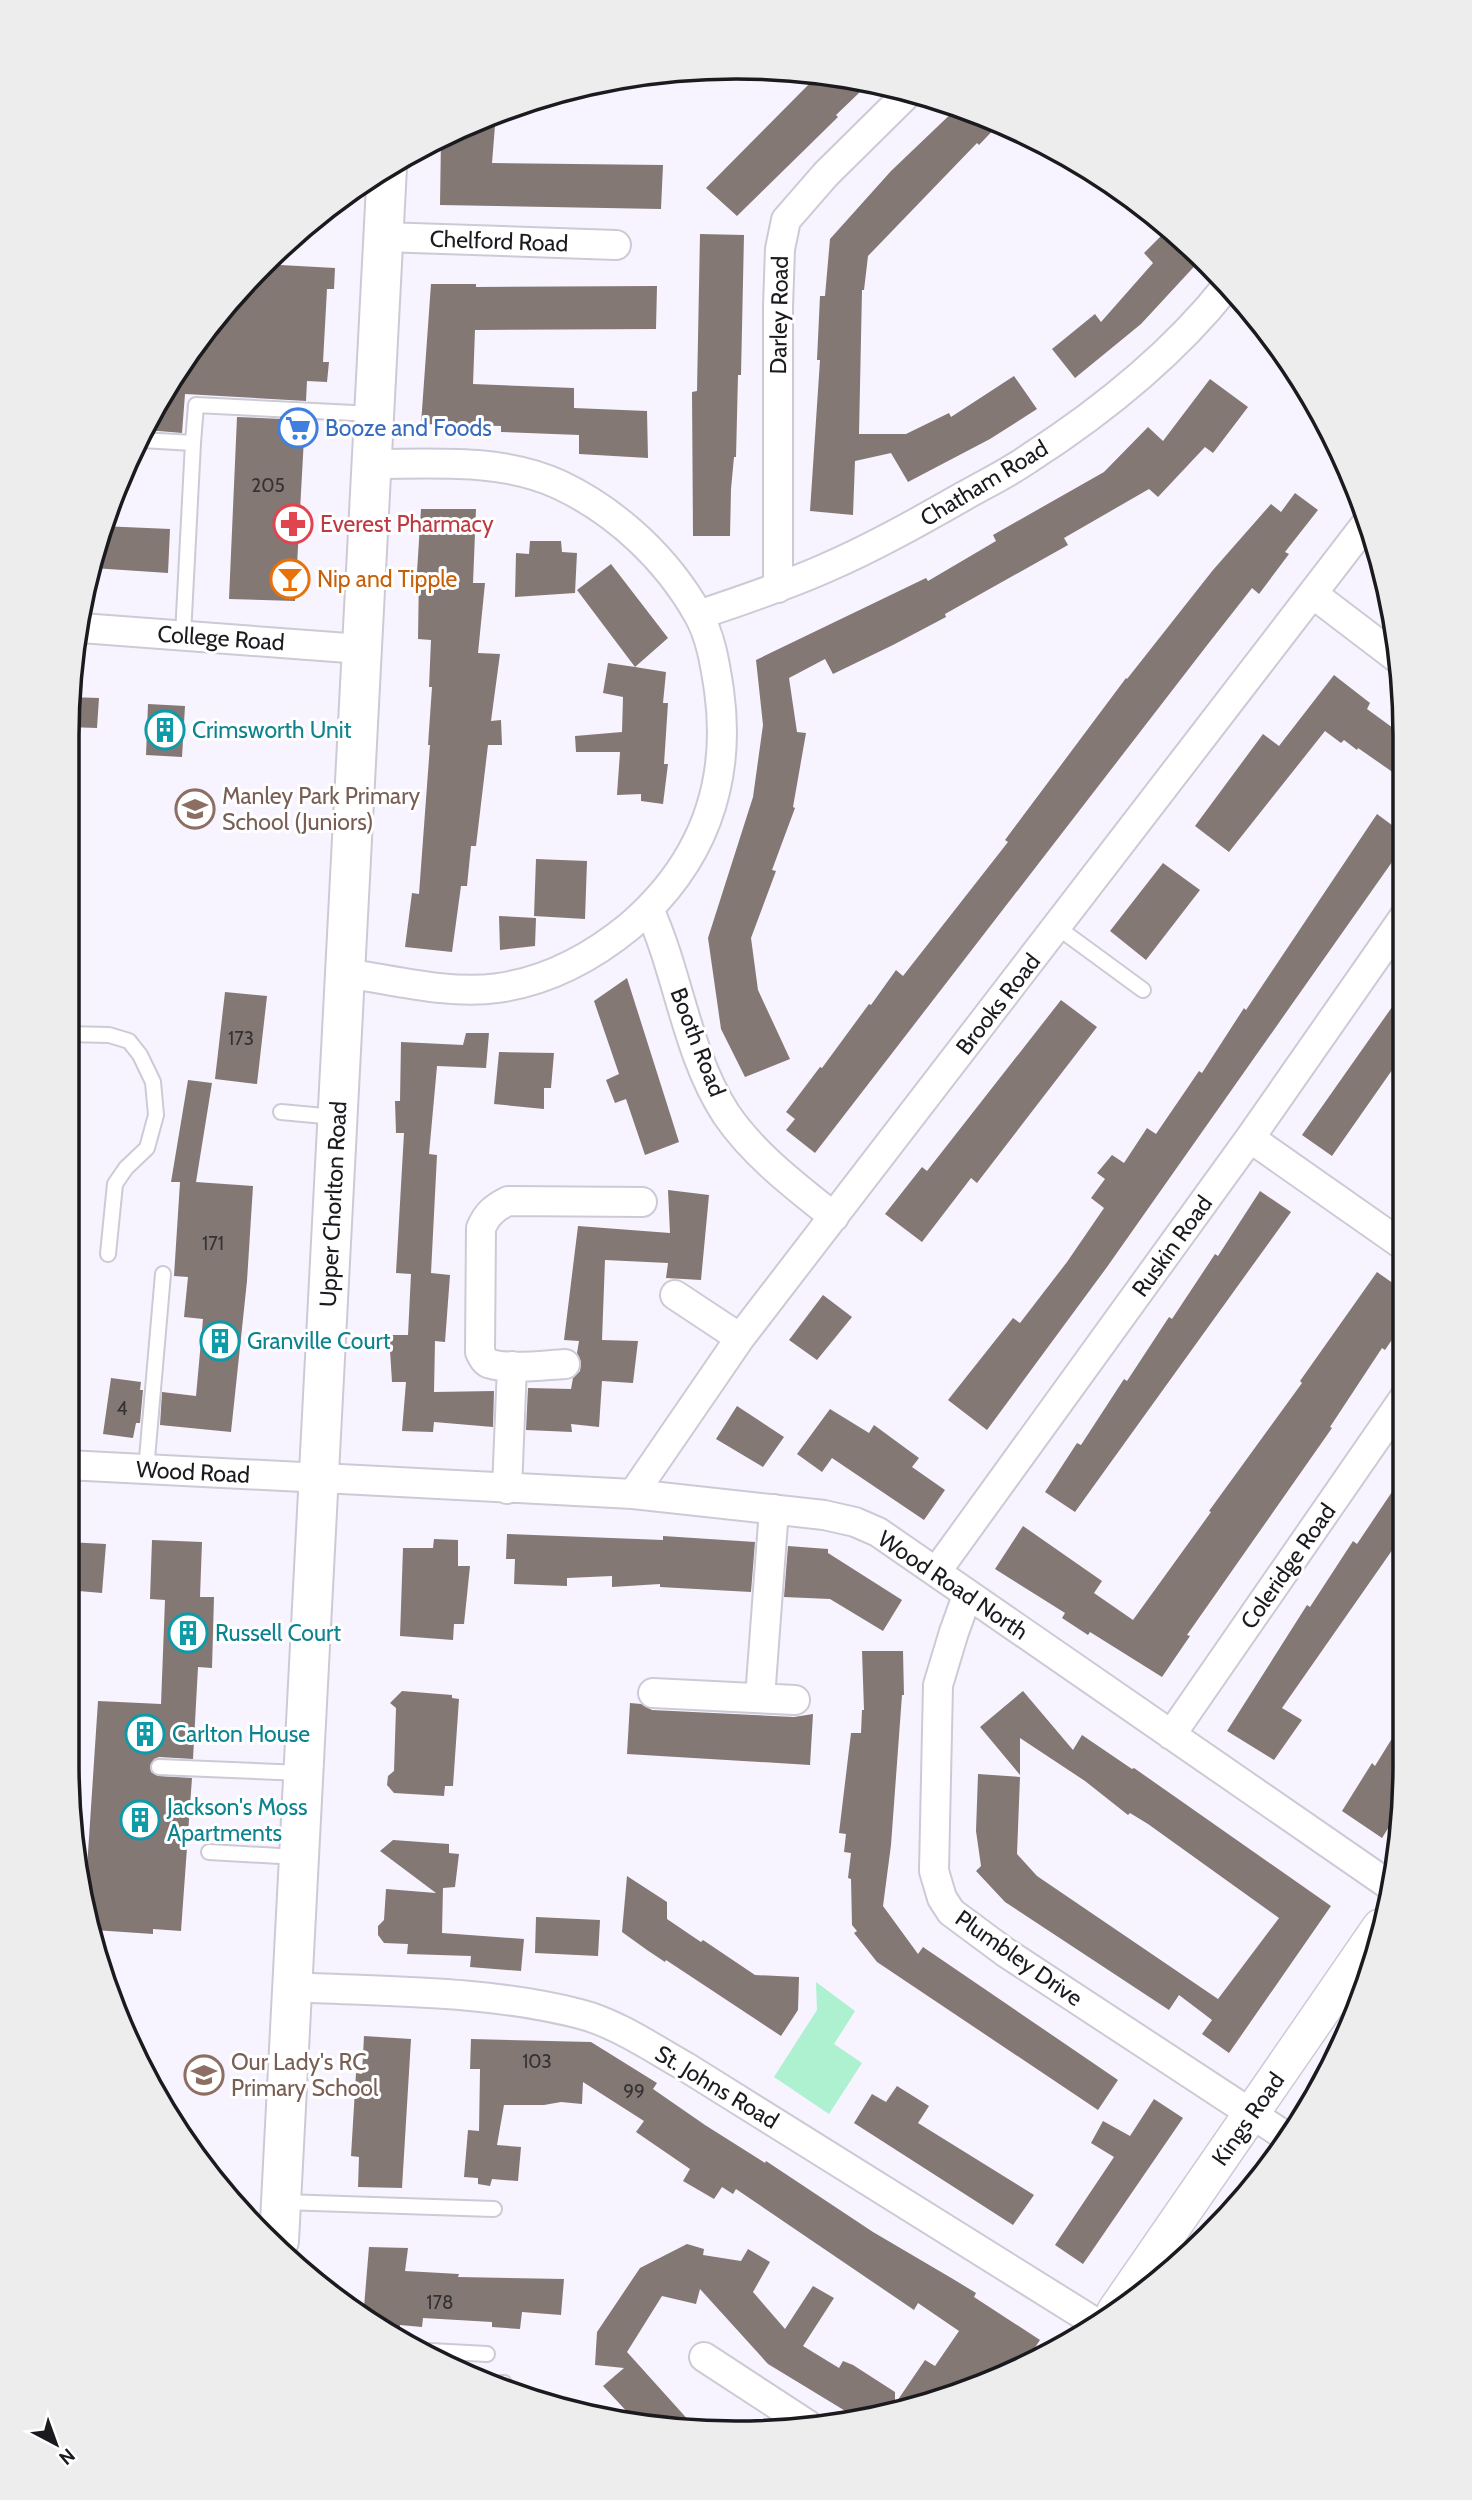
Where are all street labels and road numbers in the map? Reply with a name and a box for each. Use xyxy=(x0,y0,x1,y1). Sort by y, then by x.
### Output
street label: Chelford Road xyxy=(429,225,569,257)
street label: Darley Road xyxy=(764,256,794,374)
street label: Chatham Road xyxy=(915,434,1053,532)
street label: College Road xyxy=(157,620,285,656)
street label: Brooks Road xyxy=(950,948,1046,1060)
street label: Booth Road xyxy=(664,984,732,1100)
street label: Upper Chorlton Road xyxy=(314,1100,352,1308)
street label: Ruskin Road xyxy=(1126,1190,1218,1302)
street label: Wood Road xyxy=(135,1455,251,1489)
street label: Coleridge Road xyxy=(1234,1498,1342,1634)
street label: Wood Road North xyxy=(873,1524,1033,1646)
street label: Plumbley Drive xyxy=(950,1904,1088,2012)
street label: St. Johns Road xyxy=(650,2039,784,2135)
street label: Kings Road xyxy=(1206,2067,1290,2171)

